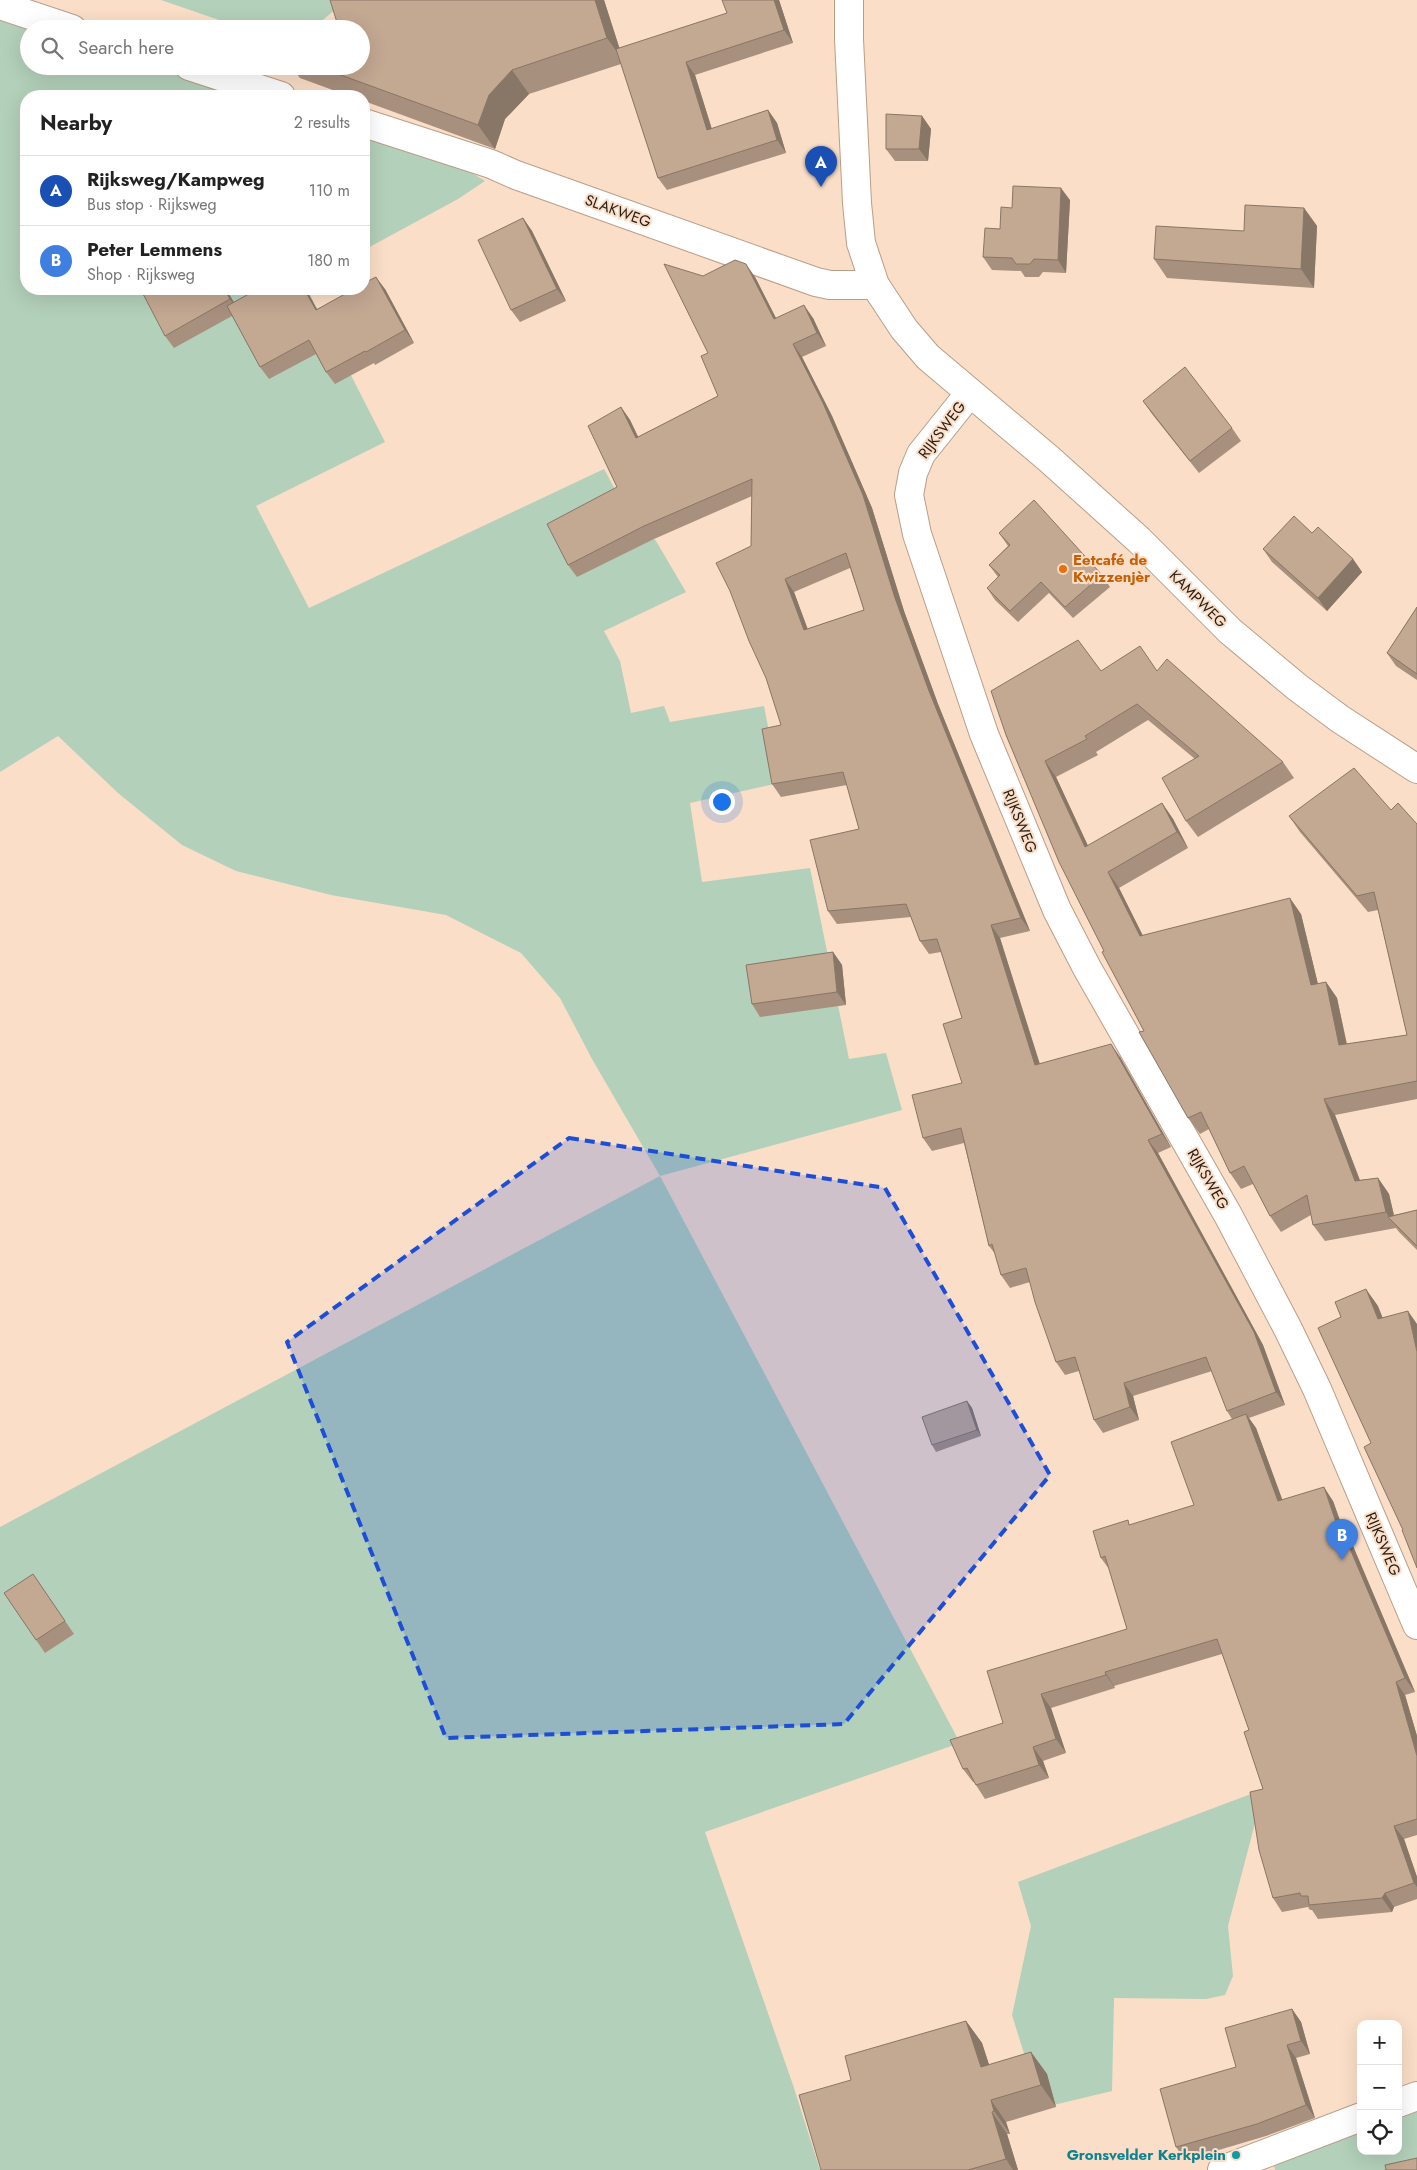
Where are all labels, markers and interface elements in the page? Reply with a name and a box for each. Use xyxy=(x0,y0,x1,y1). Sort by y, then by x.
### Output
search box xyxy=(20,20,370,75)
icon: search xyxy=(38,34,66,62)
text: Search here xyxy=(78,34,174,61)
text: Nearby xyxy=(40,108,112,138)
text: 2 results xyxy=(294,111,350,134)
pin: A xyxy=(805,146,837,187)
text: Rijksweg/Kampweg xyxy=(87,166,265,193)
text: A xyxy=(50,179,62,202)
text: 110 m xyxy=(309,179,350,202)
street label: SLAKWEG xyxy=(582,189,654,233)
text: Bus stop · Rijksweg xyxy=(87,193,217,216)
text: Peter Lemmens xyxy=(87,236,222,263)
text: B xyxy=(51,249,61,272)
text: 180 m xyxy=(307,249,350,272)
text: Shop · Rijksweg xyxy=(87,263,195,286)
street label: RIJKSWEG xyxy=(913,397,971,463)
place label: Eetcafé de Kwizzenjèr xyxy=(1073,549,1151,588)
marker: Eetcafé de Kwizzenjèr xyxy=(1057,563,1069,575)
street label: KAMPWEG xyxy=(1164,565,1232,633)
street label: RIJKSWEG xyxy=(997,786,1043,856)
your location xyxy=(709,789,735,815)
street label: RIJKSWEG xyxy=(1182,1144,1234,1214)
street label: RIJKSWEG xyxy=(1360,1509,1406,1579)
pin: B xyxy=(1326,1519,1358,1560)
map controls xyxy=(1357,2020,1402,2155)
button: + xyxy=(1357,2020,1402,2065)
button: − xyxy=(1357,2065,1402,2110)
button: locate xyxy=(1357,2110,1402,2155)
place label: Gronsvelder Kerkplein xyxy=(1067,2144,1226,2166)
marker: Gronsvelder Kerkplein xyxy=(1230,2149,1242,2161)

